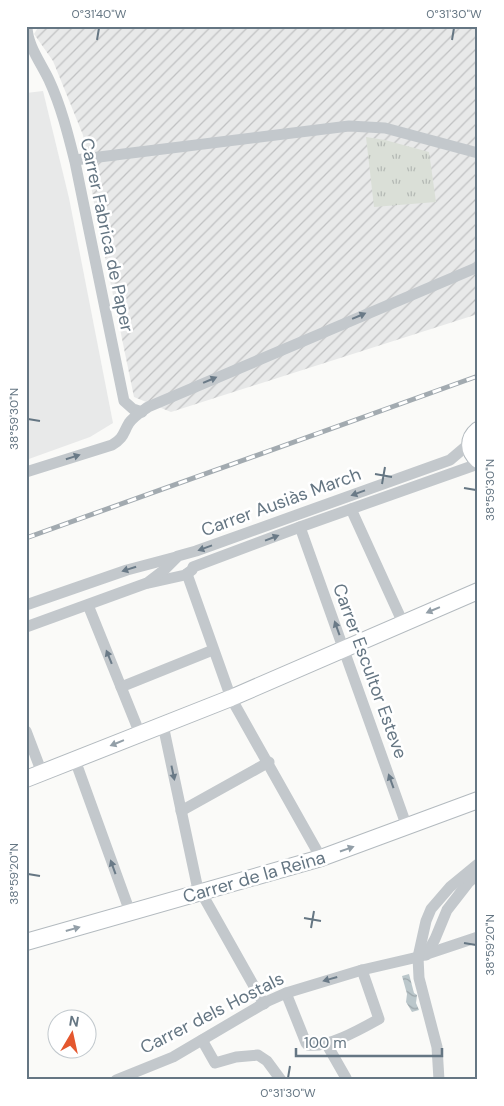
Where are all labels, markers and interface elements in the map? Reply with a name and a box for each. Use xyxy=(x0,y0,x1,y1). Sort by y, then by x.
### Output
text: 0°31'40"W xyxy=(72,6,127,22)
text: 0°31'30"W xyxy=(426,6,482,22)
street label: Carrer Fabrica de Paper xyxy=(75,136,139,334)
one-way arrow xyxy=(352,312,366,320)
one-way arrow xyxy=(203,376,217,384)
text: 38°59'30"N xyxy=(6,388,22,450)
one-way arrow xyxy=(65,452,80,460)
text: 38°59'30"N xyxy=(482,459,498,521)
street label: Carrer Ausiàs March xyxy=(198,462,364,542)
one-way arrow xyxy=(350,489,365,497)
one-way arrow xyxy=(264,534,279,541)
one-way arrow xyxy=(197,544,212,552)
one-way arrow xyxy=(121,566,136,574)
street label: Carrer Escultor Esteve xyxy=(327,580,413,762)
one-way arrow xyxy=(426,607,440,615)
one-way arrow xyxy=(333,620,340,635)
one-way arrow xyxy=(105,649,112,664)
one-way arrow xyxy=(110,740,125,747)
one-way arrow xyxy=(169,765,177,780)
one-way arrow xyxy=(387,773,395,788)
text: 38°59'20"N xyxy=(6,843,22,905)
street label: Carrer de la Reina xyxy=(180,845,328,909)
one-way arrow xyxy=(339,845,354,852)
one-way arrow xyxy=(109,859,116,874)
text: 38°59'20"N xyxy=(482,914,498,976)
one-way arrow xyxy=(66,924,81,932)
street label: Carrer dels Hostals xyxy=(136,966,288,1060)
one-way arrow xyxy=(323,976,338,984)
north arrow xyxy=(48,1008,98,1058)
text: N xyxy=(68,1011,80,1031)
scale bar xyxy=(296,1026,443,1058)
text: 100 m xyxy=(304,1033,347,1053)
text: 0°31'30"W xyxy=(260,1085,316,1101)

